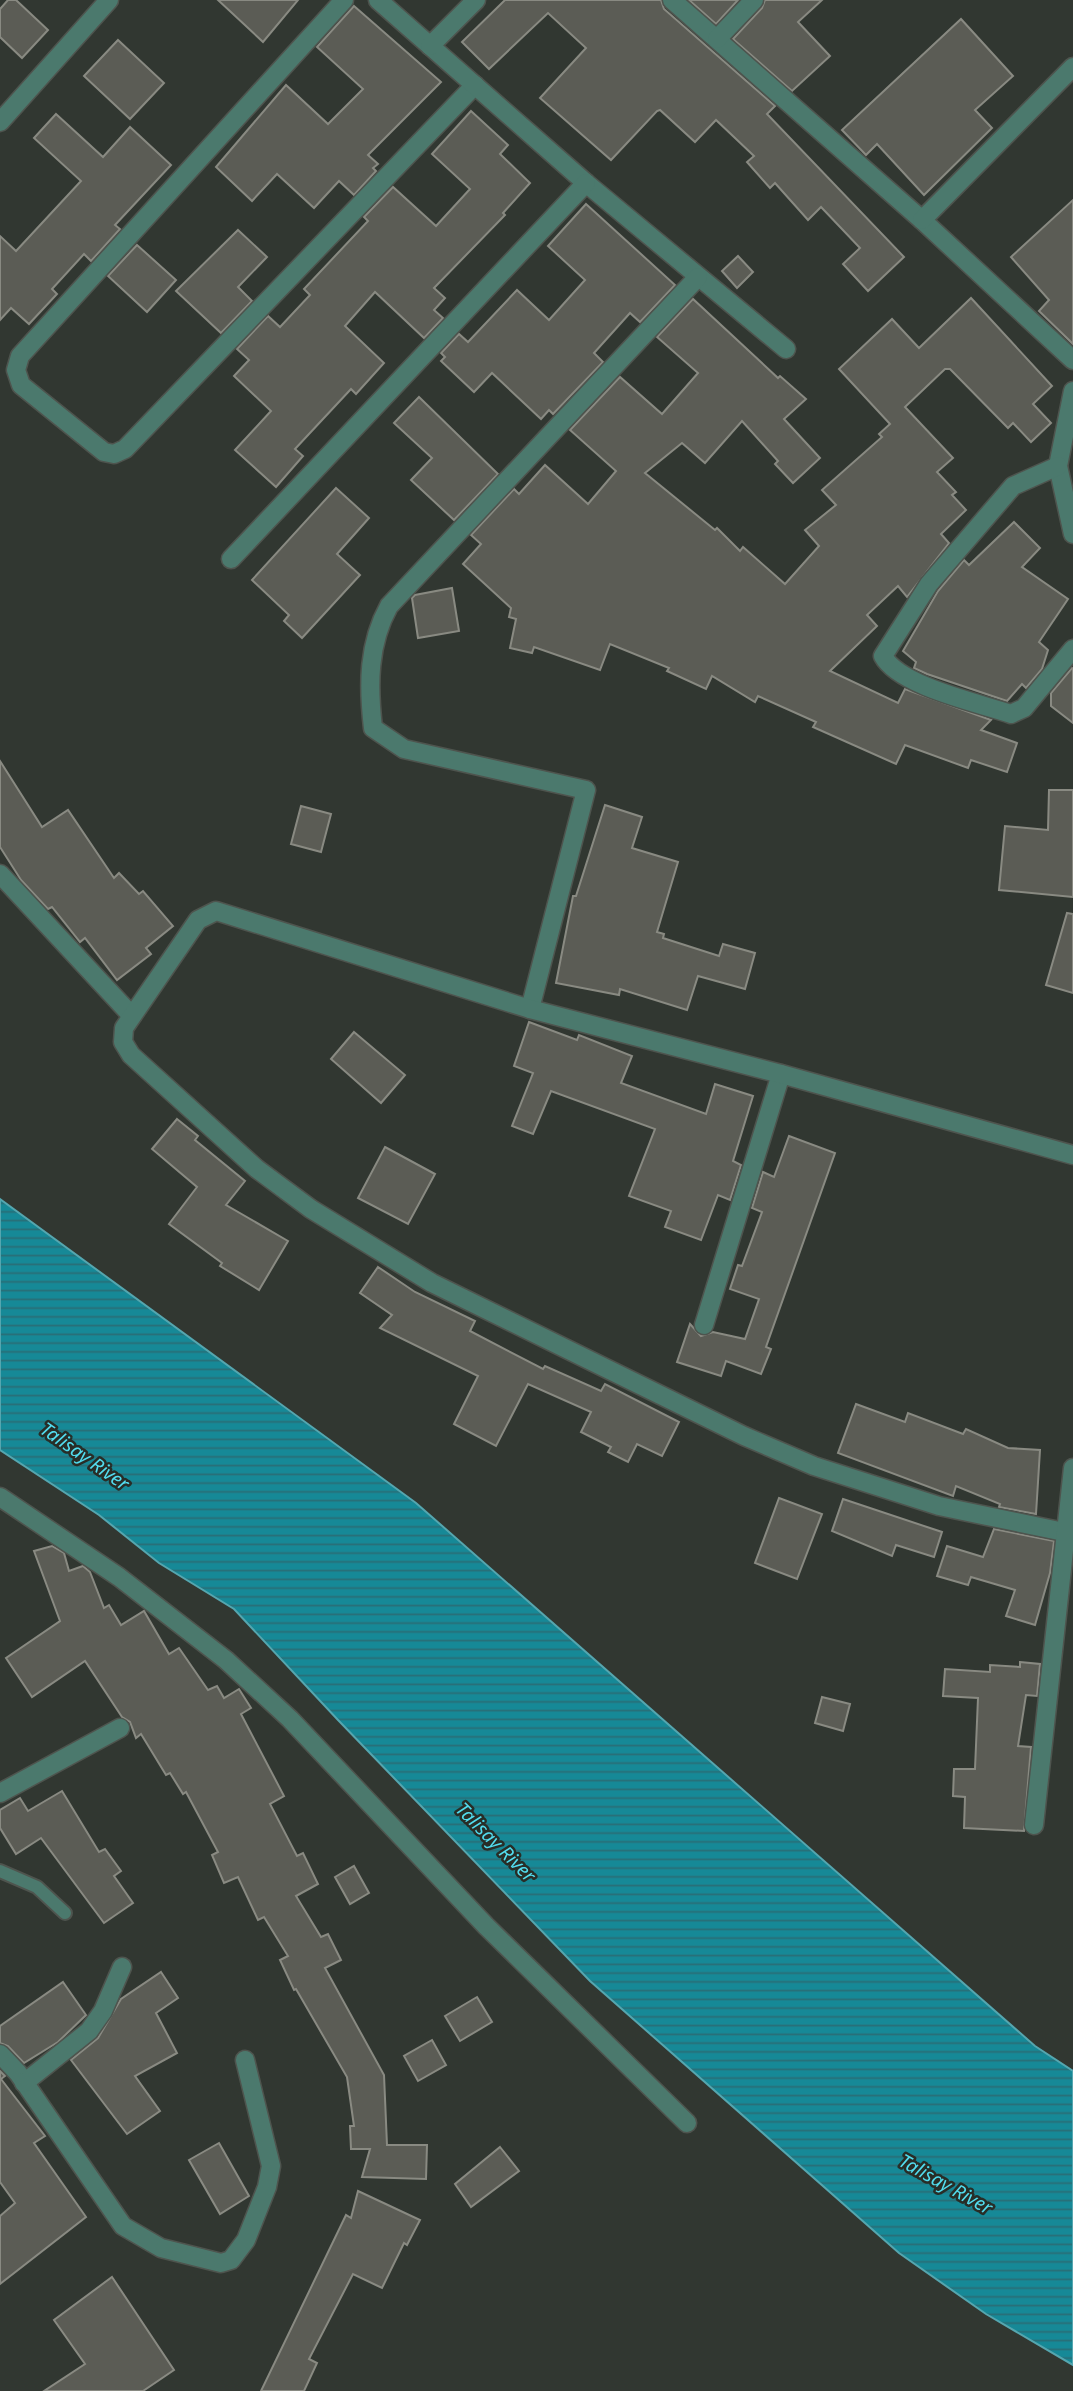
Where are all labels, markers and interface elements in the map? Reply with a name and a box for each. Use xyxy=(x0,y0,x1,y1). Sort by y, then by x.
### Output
water label: Talisay River xyxy=(35,1416,136,1497)
water label: Talisay River xyxy=(450,1796,543,1889)
water label: Talisay River xyxy=(895,2148,999,2221)

